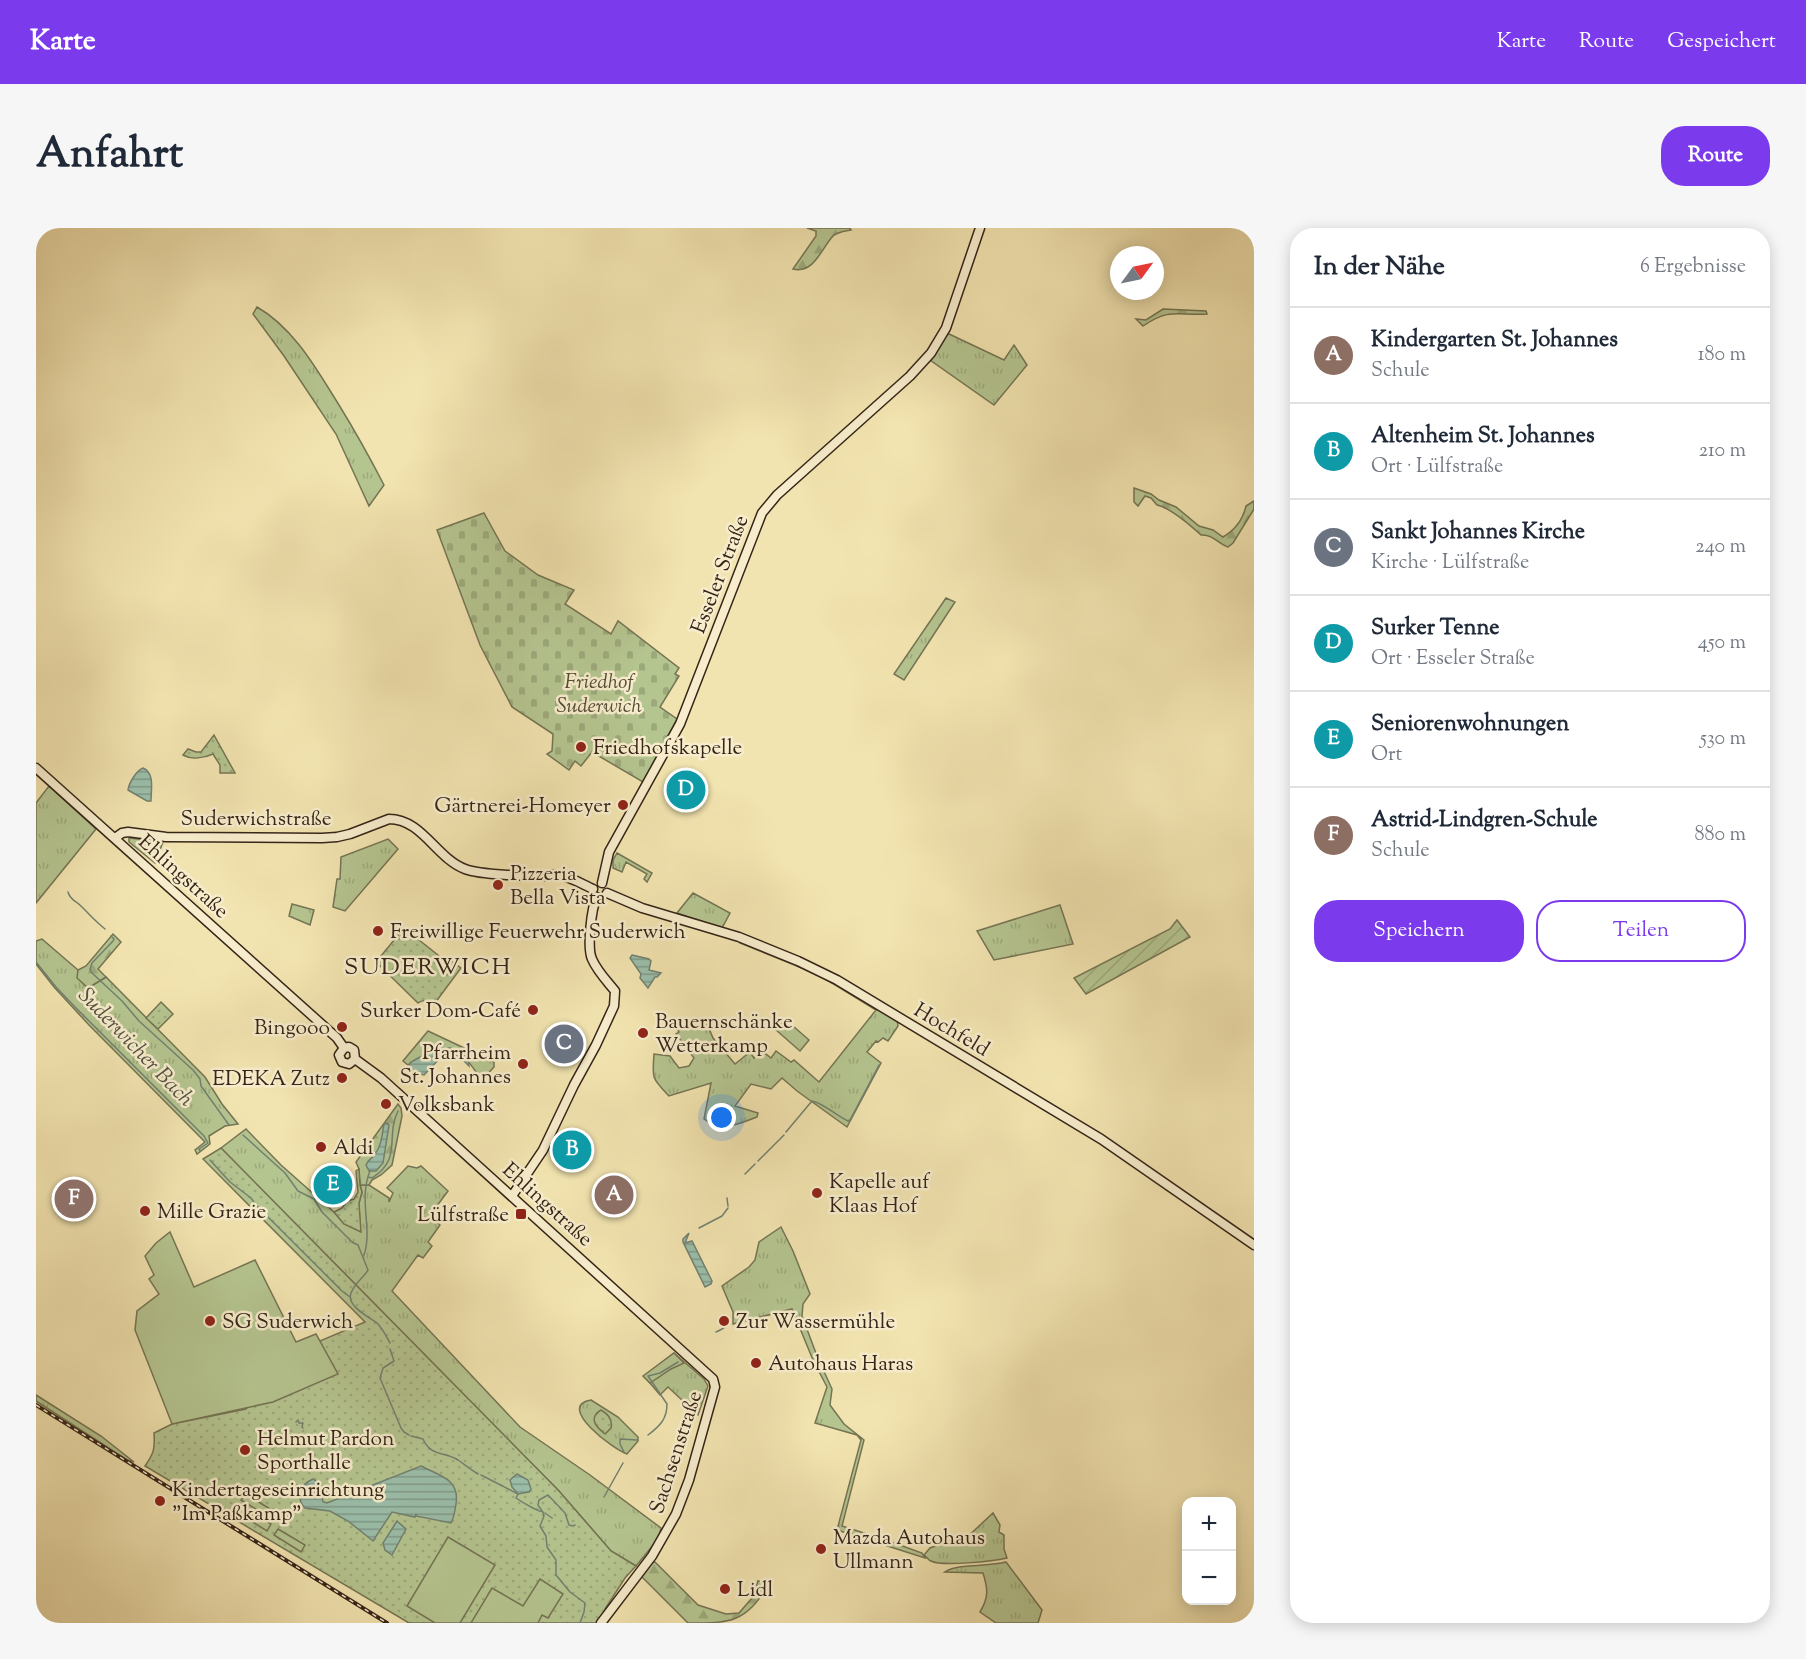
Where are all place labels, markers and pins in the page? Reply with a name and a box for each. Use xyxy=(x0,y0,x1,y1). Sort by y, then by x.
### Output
place label: Friedhofskapelle xyxy=(593,734,742,764)
marker: Friedhofskapelle xyxy=(574,740,588,754)
pin: D xyxy=(666,768,706,812)
place label: Gärtnerei-Homeyer xyxy=(434,792,611,822)
marker: Gärtnerei-Homeyer xyxy=(616,798,630,812)
place label: Pizzeria Bella Vista xyxy=(510,860,606,914)
marker: Pizzeria Bella Vista xyxy=(491,878,505,892)
place label: Freiwillige Feuerwehr Suderwich xyxy=(390,918,686,948)
marker: Freiwillige Feuerwehr Suderwich xyxy=(371,924,385,938)
place label: Surker Dom-Café xyxy=(360,997,521,1027)
marker: Surker Dom-Café xyxy=(526,1003,540,1017)
place label: Bauernschänke Wetterkamp xyxy=(655,1008,793,1062)
place label: Bingooo xyxy=(254,1014,330,1044)
marker: Bingooo xyxy=(335,1020,349,1034)
pin: C xyxy=(544,1022,584,1066)
marker: Bauernschänke Wetterkamp xyxy=(636,1026,650,1040)
place label: Pfarrheim St. Johannes xyxy=(399,1039,511,1093)
marker: Pfarrheim St. Johannes xyxy=(516,1057,530,1071)
place label: EDEKA Zutz xyxy=(212,1065,330,1095)
marker: EDEKA Zutz xyxy=(335,1071,349,1085)
place label: Volksbank xyxy=(398,1091,495,1121)
marker: Volksbank xyxy=(379,1097,393,1111)
pin: B xyxy=(552,1128,592,1172)
place label: Aldi xyxy=(333,1134,374,1164)
marker: Aldi xyxy=(314,1140,328,1154)
pin: E xyxy=(314,1162,352,1208)
place label: Kapelle auf Klaas Hof xyxy=(829,1168,931,1222)
pin: A xyxy=(594,1172,634,1218)
pin: F xyxy=(54,1176,93,1222)
marker: Kapelle auf Klaas Hof xyxy=(810,1186,824,1200)
place label: Mille Grazie xyxy=(157,1198,266,1228)
place label: Lülfstraße xyxy=(417,1201,509,1231)
marker: Mille Grazie xyxy=(138,1204,152,1218)
marker: Lülfstraße xyxy=(514,1207,528,1221)
place label: SG Suderwich xyxy=(222,1308,353,1338)
place label: Zur Wassermühle xyxy=(736,1308,895,1338)
marker: SG Suderwich xyxy=(203,1314,217,1328)
marker: Zur Wassermühle xyxy=(717,1314,731,1328)
place label: Autohaus Haras xyxy=(768,1350,913,1380)
marker: Autohaus Haras xyxy=(749,1356,763,1370)
place label: Helmut Pardon Sporthalle xyxy=(257,1425,394,1479)
marker: Helmut Pardon Sporthalle xyxy=(238,1443,252,1457)
place label: Kindertageseinrichtung "Im Paßkamp" xyxy=(172,1476,384,1530)
marker: Kindertageseinrichtung "Im Paßkamp" xyxy=(153,1494,167,1508)
place label: Mazda Autohaus Ullmann xyxy=(833,1524,985,1578)
marker: Mazda Autohaus Ullmann xyxy=(814,1542,828,1556)
place label: Lidl xyxy=(737,1576,773,1606)
marker: Lidl xyxy=(718,1582,732,1596)

